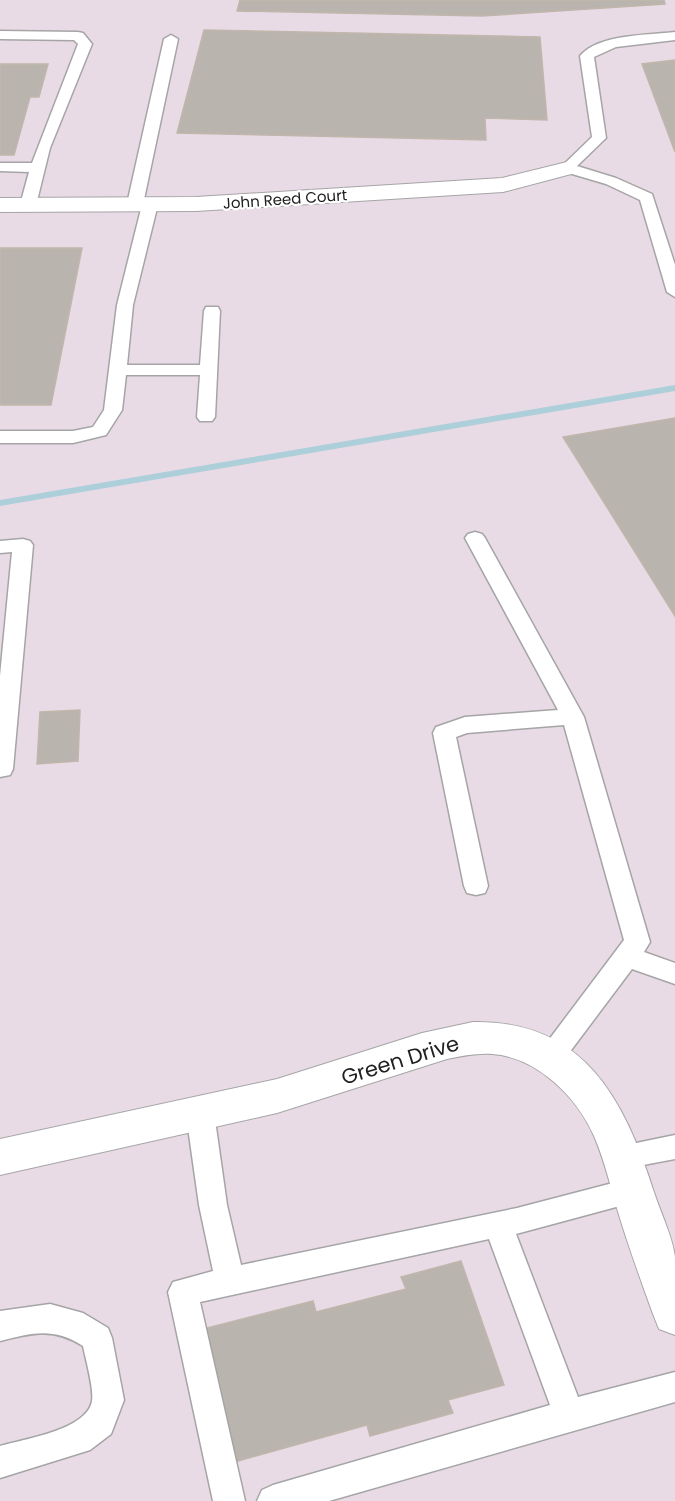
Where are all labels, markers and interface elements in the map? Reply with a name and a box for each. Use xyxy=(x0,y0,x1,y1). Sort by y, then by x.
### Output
street label: John Reed Court xyxy=(222,184,348,214)
street label: Green Drive xyxy=(337,1028,463,1092)

